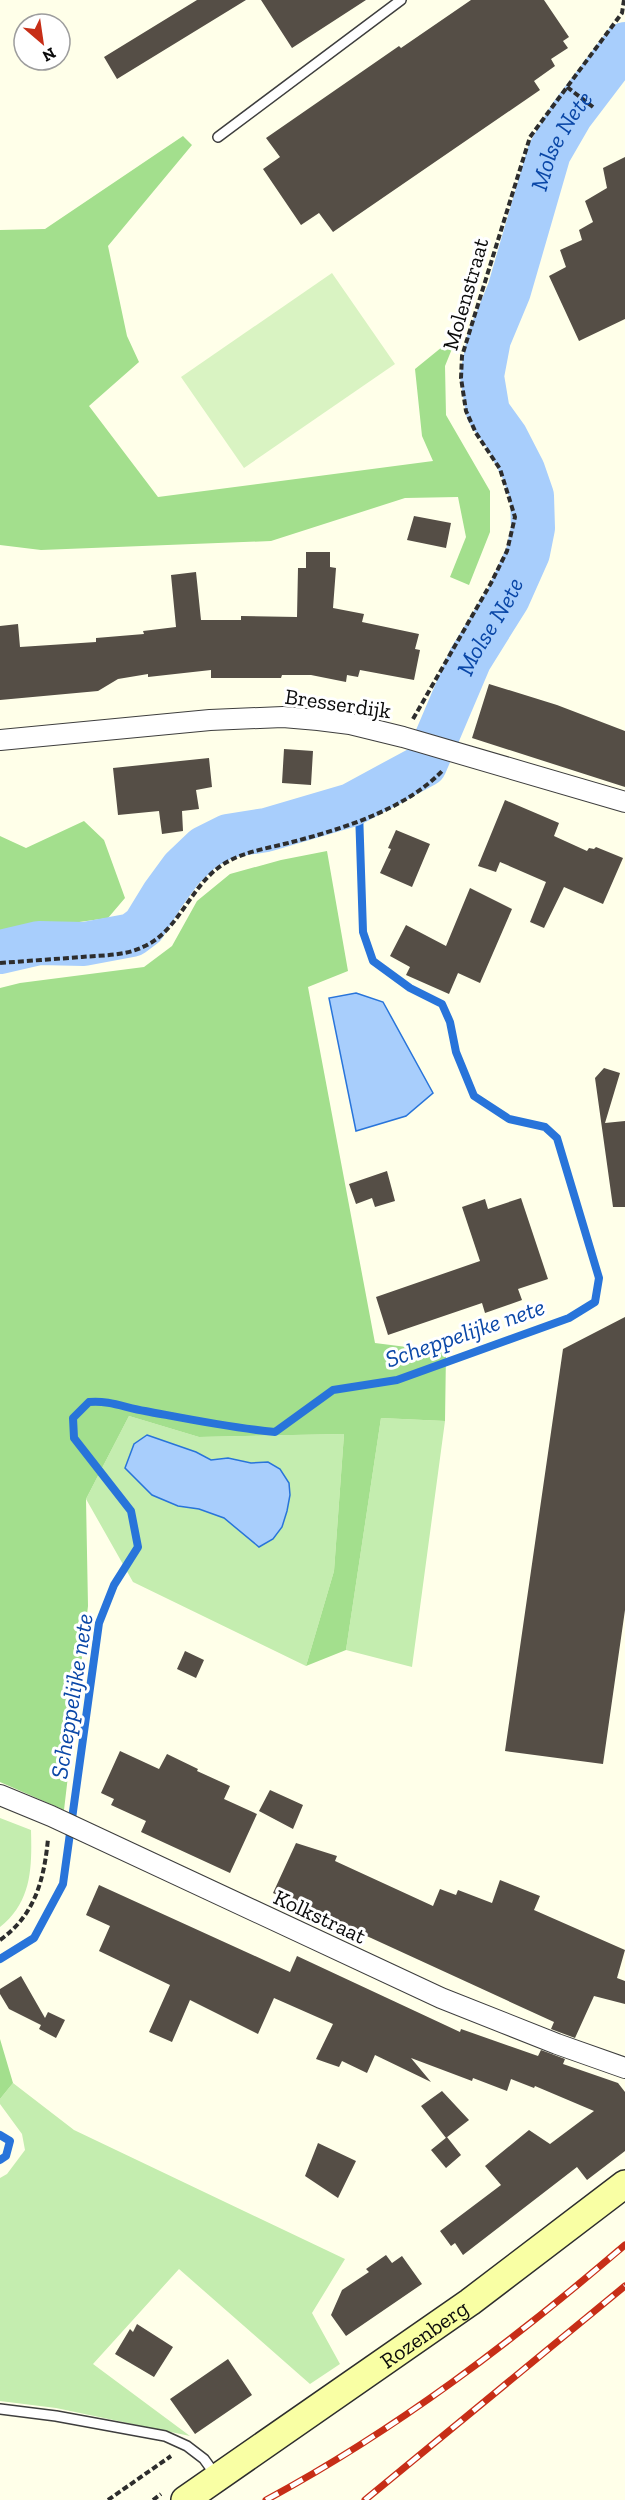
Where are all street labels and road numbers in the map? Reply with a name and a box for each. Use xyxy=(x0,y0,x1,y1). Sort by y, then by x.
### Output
street label: Molenstraat xyxy=(437,234,495,353)
street label: Bresserdijk xyxy=(283,683,393,724)
street label: Kolkstraat xyxy=(269,1883,371,1950)
street label: Rozenberg xyxy=(375,2294,474,2374)

